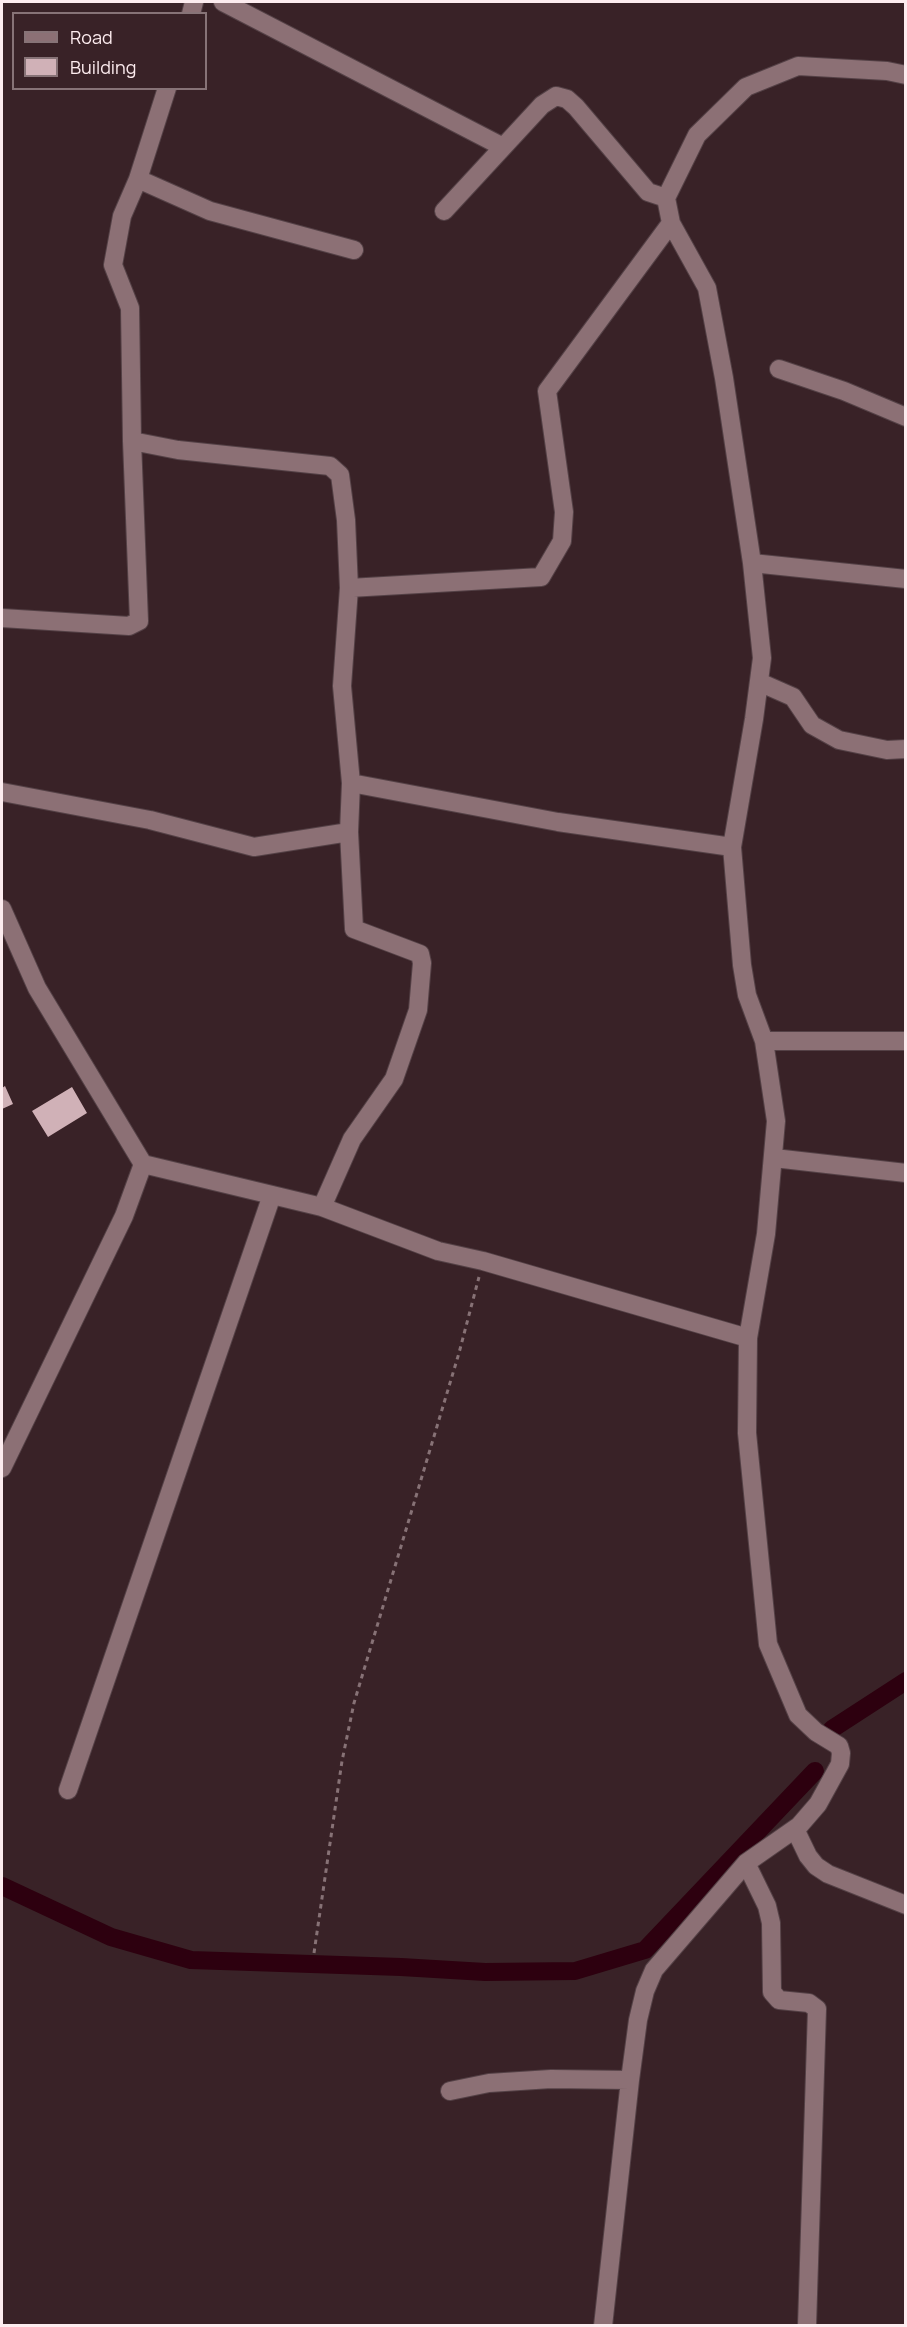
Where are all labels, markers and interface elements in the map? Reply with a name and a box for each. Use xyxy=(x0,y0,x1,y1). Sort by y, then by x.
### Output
legend xyxy=(12,12,207,90)
text: Road xyxy=(70,25,113,49)
text: Building xyxy=(70,55,136,79)

